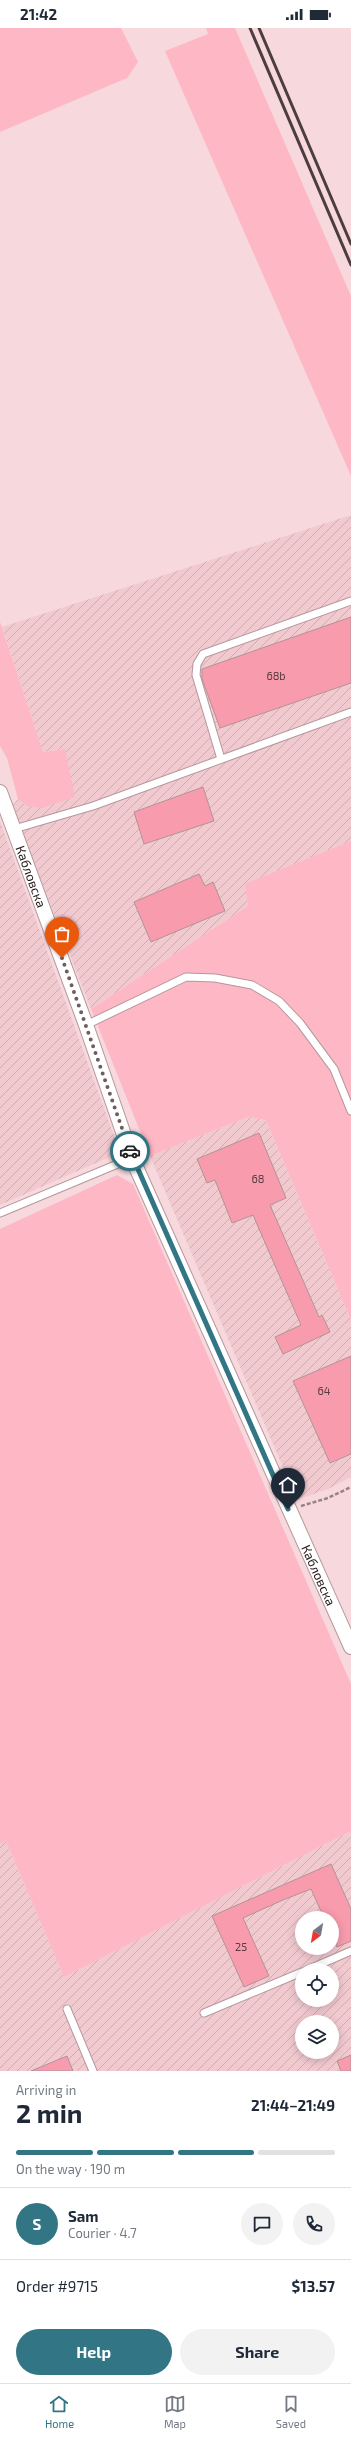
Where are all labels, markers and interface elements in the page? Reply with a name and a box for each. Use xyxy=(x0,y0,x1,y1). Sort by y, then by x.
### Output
text: 21:42 xyxy=(20,5,57,23)
house number: 68b xyxy=(266,669,286,682)
street label: Кабловска xyxy=(12,843,50,910)
pin xyxy=(45,917,79,958)
icon: bag xyxy=(51,923,73,945)
courier xyxy=(110,1131,150,1171)
icon: car xyxy=(119,1140,141,1162)
house number: 68 xyxy=(252,1172,264,1185)
house number: 64 xyxy=(317,1384,331,1397)
pin xyxy=(271,1468,305,1509)
icon: home xyxy=(277,1474,299,1496)
street label: Кабловска xyxy=(298,1542,339,1608)
north arrow xyxy=(295,1911,339,1955)
map controls xyxy=(295,1911,339,2059)
house number: 25 xyxy=(235,1940,247,1953)
button: locate xyxy=(295,1963,339,2007)
button: layers xyxy=(295,2015,339,2059)
text: Arriving in xyxy=(16,2082,76,2098)
text: 21:44–21:49 xyxy=(251,2096,335,2114)
text: 2 min xyxy=(16,2097,82,2128)
text: On the way · 190 m xyxy=(16,2161,125,2177)
button: chat xyxy=(241,2203,283,2245)
button: phone xyxy=(293,2203,335,2245)
text: Sam xyxy=(68,2207,99,2225)
text: S xyxy=(33,2215,41,2233)
text: Courier · 4.7 xyxy=(68,2225,137,2241)
text: Order #9715 xyxy=(16,2277,98,2295)
text: $13.57 xyxy=(291,2277,335,2295)
button: Help xyxy=(16,2329,172,2375)
button: Share xyxy=(180,2329,335,2375)
tab: Home xyxy=(45,2393,74,2430)
tab: Map xyxy=(164,2393,186,2430)
tab: Saved xyxy=(276,2393,306,2430)

